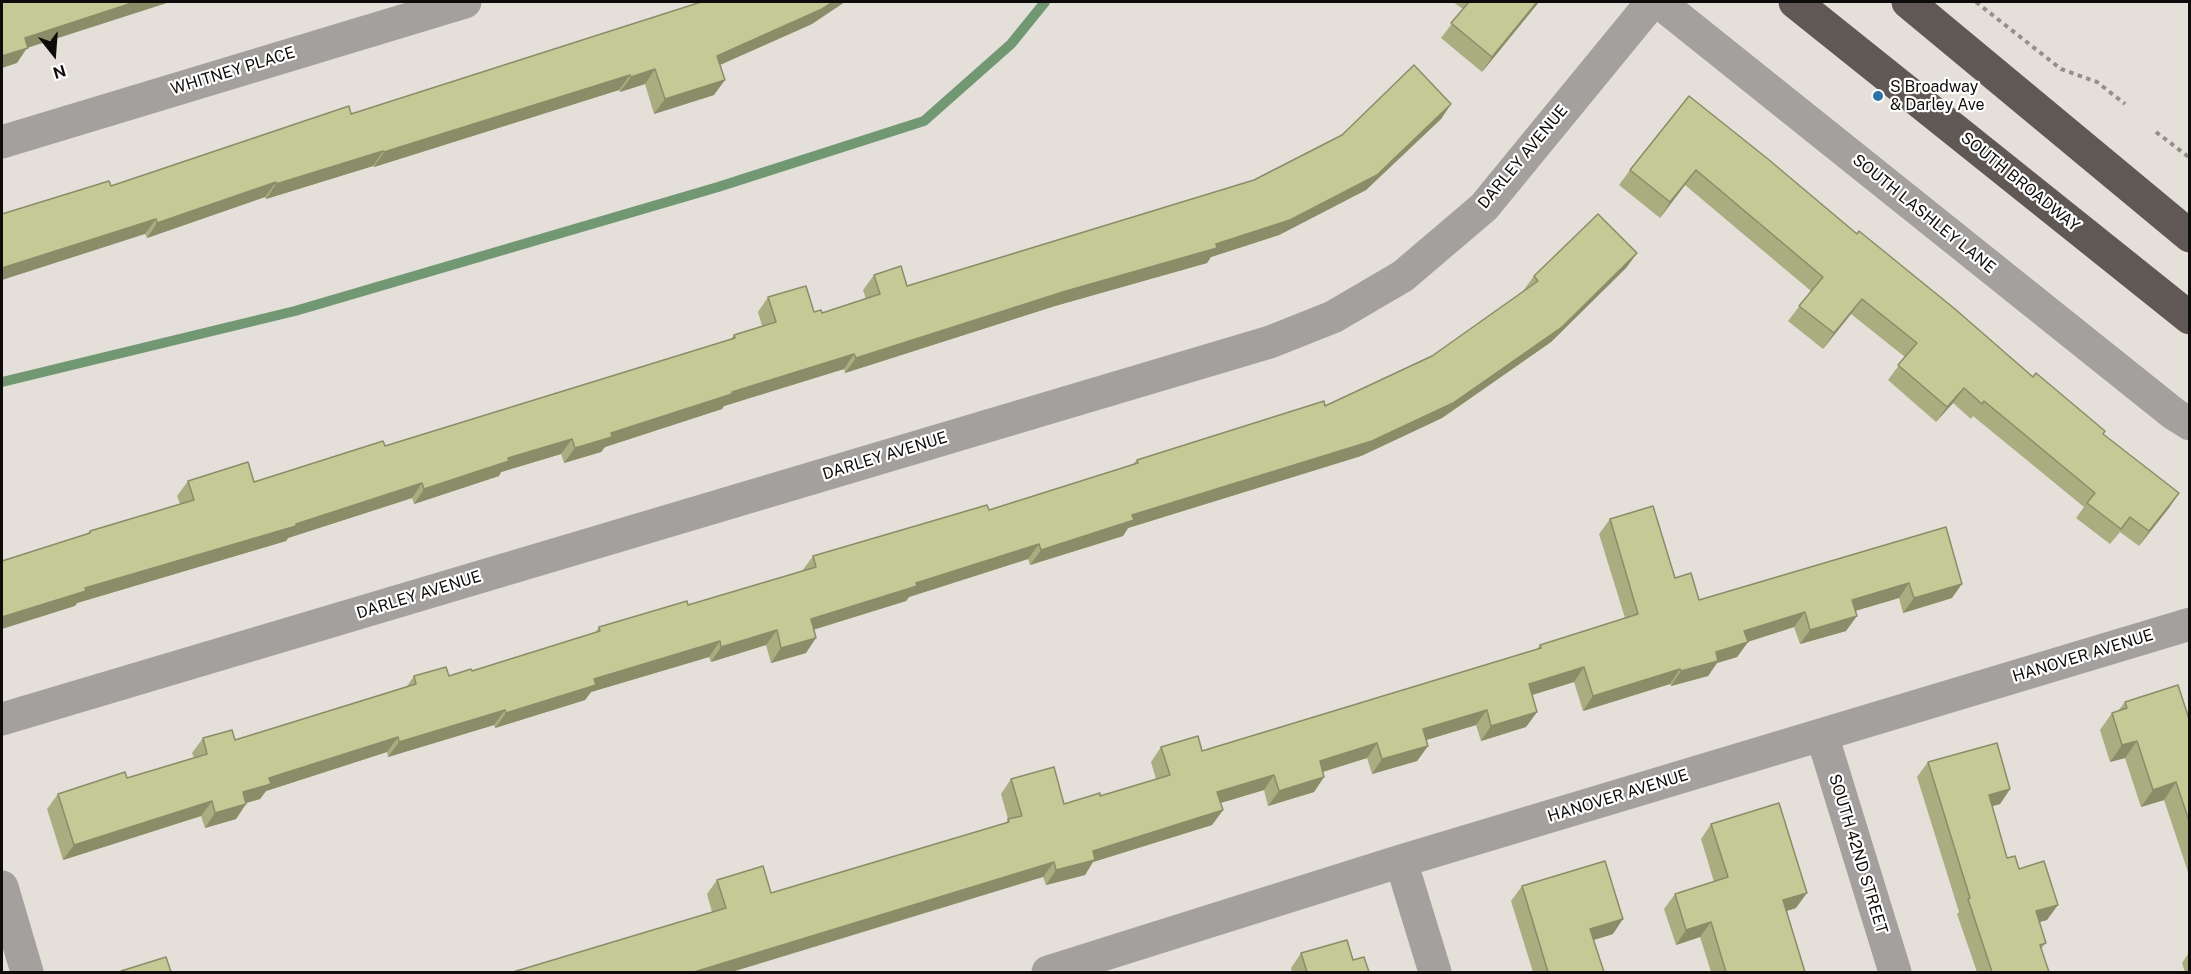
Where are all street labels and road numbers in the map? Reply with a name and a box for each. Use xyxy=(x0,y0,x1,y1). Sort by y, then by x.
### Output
street label: WHITNEY PLACE xyxy=(169,43,297,99)
street label: DARLEY AVENUE xyxy=(1474,101,1572,213)
street label: SOUTH BROADWAY xyxy=(1957,128,2083,236)
street label: SOUTH LASHLEY LANE xyxy=(1849,150,1999,278)
street label: DARLEY AVENUE xyxy=(820,428,950,484)
street label: DARLEY AVENUE xyxy=(354,567,484,623)
street label: HANOVER AVENUE xyxy=(2010,625,2156,687)
street label: HANOVER AVENUE xyxy=(1545,765,1691,827)
street label: SOUTH 42ND STREET xyxy=(1825,772,1891,936)

